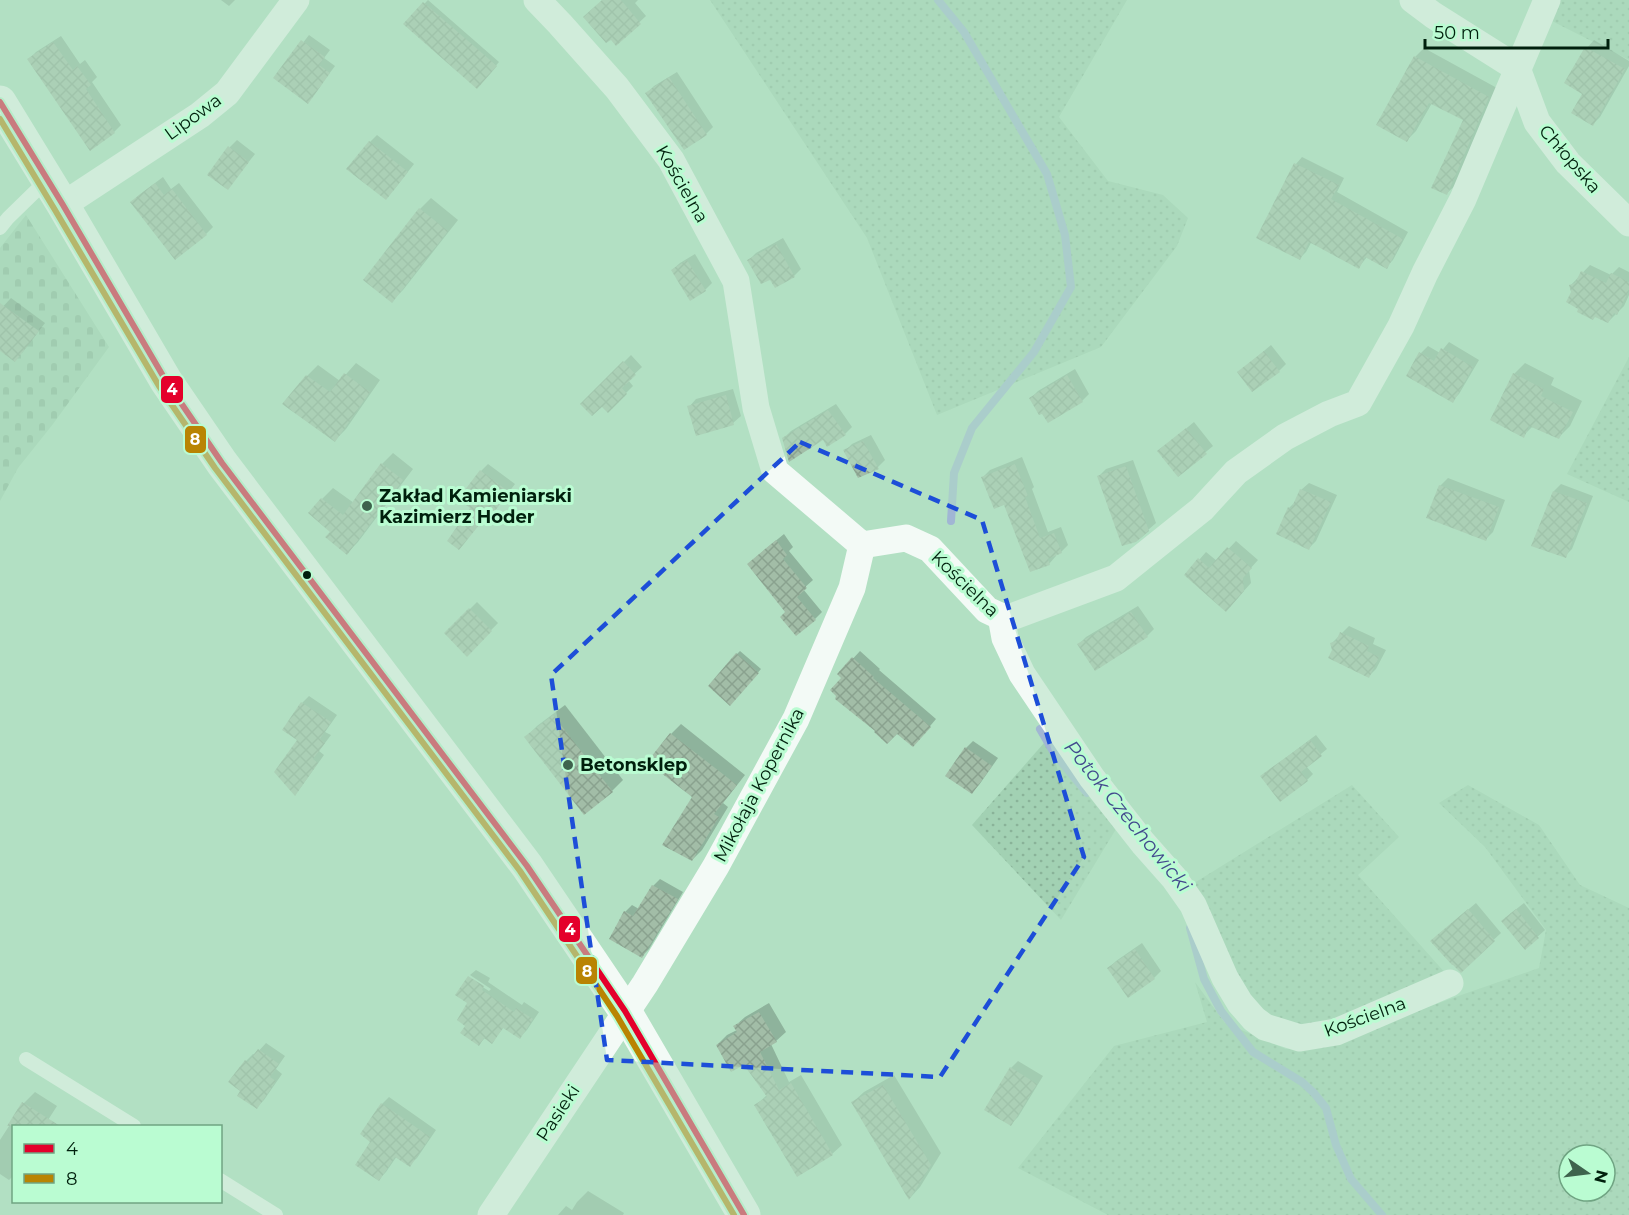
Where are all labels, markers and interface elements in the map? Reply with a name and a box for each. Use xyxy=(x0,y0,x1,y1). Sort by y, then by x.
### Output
scale bar xyxy=(1425,12,1608,50)
text: 50 m xyxy=(1434,22,1480,44)
street label: Lipowa xyxy=(160,89,226,145)
street label: Chłopska xyxy=(1534,120,1606,198)
street label: Kościelna xyxy=(651,141,713,227)
line badge: 4 xyxy=(160,375,184,404)
text: 4 xyxy=(166,380,178,399)
line badge: 8 xyxy=(184,425,207,454)
text: 8 xyxy=(190,430,200,449)
place label: Zakład Kamieniarski Kazimierz Hoder xyxy=(379,485,572,528)
marker: Zakład Kamieniarski Kazimierz Hoder xyxy=(360,499,374,513)
street label: Kościelna xyxy=(927,546,1003,622)
unlabelled marker xyxy=(301,569,313,581)
street label: Mikołaja Kopernika xyxy=(709,704,809,866)
water label: Potok Czechowicki xyxy=(1059,735,1197,897)
place label: Betonsklep xyxy=(580,754,687,776)
marker: Betonsklep xyxy=(561,758,575,772)
line badge: 4 xyxy=(558,915,581,943)
text: 4 xyxy=(564,920,576,939)
line badge: 8 xyxy=(575,956,598,985)
text: 8 xyxy=(582,962,592,981)
street label: Kościelna xyxy=(1321,992,1409,1042)
street label: Pasieki xyxy=(532,1080,584,1146)
legend xyxy=(12,1125,222,1203)
text: 4 xyxy=(66,1138,78,1160)
north arrow xyxy=(1557,1143,1617,1203)
text: 8 xyxy=(66,1168,77,1190)
text: N xyxy=(1590,1168,1612,1185)

